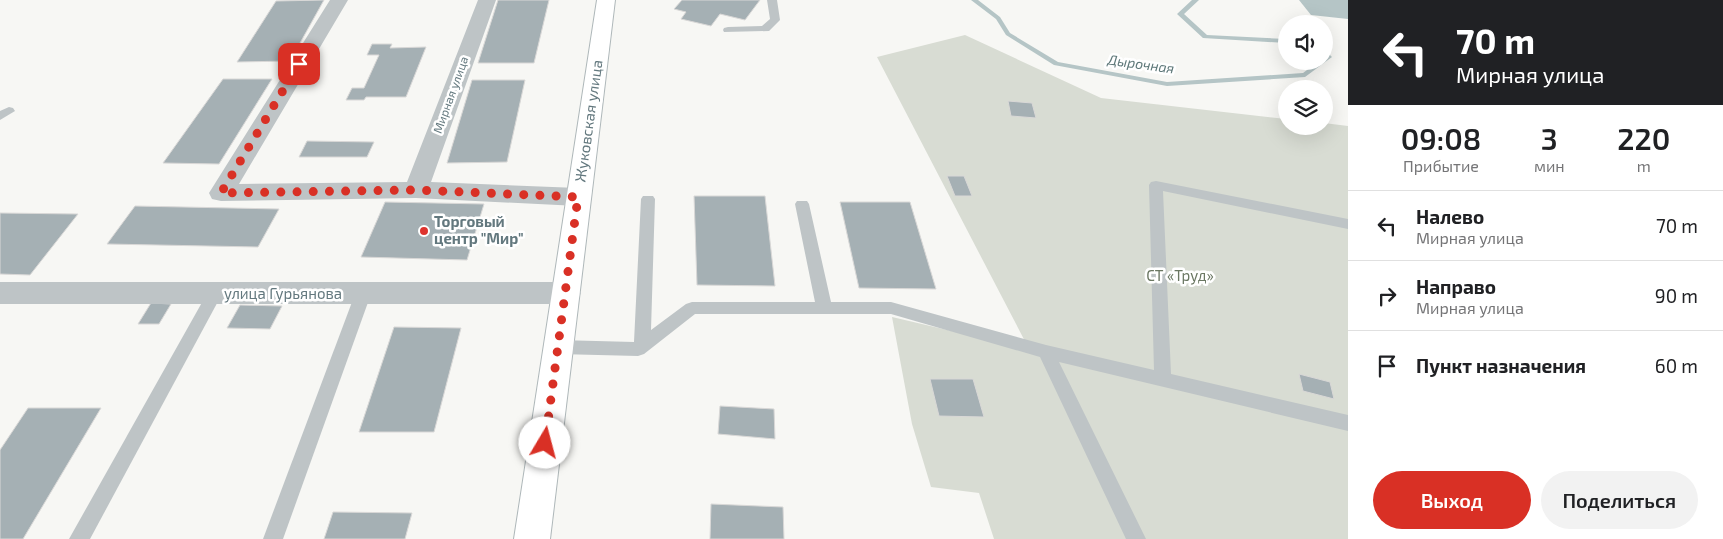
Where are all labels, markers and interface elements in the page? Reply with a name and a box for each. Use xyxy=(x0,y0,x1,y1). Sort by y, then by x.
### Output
map controls xyxy=(1278,15,1333,135)
button: sound xyxy=(1278,15,1333,70)
text: 70 m xyxy=(1456,19,1535,61)
icon: left xyxy=(1373,20,1438,85)
pin xyxy=(278,43,320,85)
icon: arrive xyxy=(285,50,313,78)
water label: Дырочная xyxy=(1106,50,1175,77)
street label: Мирная улица xyxy=(430,54,471,135)
street label: Жуковская улица xyxy=(571,59,606,183)
text: Мирная улица xyxy=(1456,61,1604,87)
button: layers xyxy=(1278,80,1333,135)
text: 09:08 xyxy=(1401,120,1481,156)
text: 3 xyxy=(1541,120,1558,156)
text: 220 xyxy=(1617,120,1670,156)
text: Прибытие xyxy=(1403,156,1479,175)
text: мин xyxy=(1534,156,1565,175)
text: m xyxy=(1637,156,1651,175)
text: Налево xyxy=(1416,205,1484,228)
place label: Торговый центр "Мир" xyxy=(434,212,524,247)
icon: left xyxy=(1373,212,1401,240)
text: 70 m xyxy=(1656,214,1698,237)
marker: Торговый центр "Мир" xyxy=(418,225,430,237)
text: Мирная улица xyxy=(1416,228,1524,247)
park label: СТ «Труд» xyxy=(1146,266,1214,285)
text: Направо xyxy=(1416,275,1496,298)
icon: right xyxy=(1373,282,1401,310)
street label: улица Гурьянова xyxy=(224,284,342,303)
text: 90 m xyxy=(1655,284,1698,307)
text: Мирная улица xyxy=(1416,298,1524,317)
icon: arrive xyxy=(1373,352,1401,380)
text: Пункт назначения xyxy=(1416,354,1586,377)
text: 60 m xyxy=(1655,354,1698,377)
position arrow xyxy=(518,416,570,468)
button: Выход xyxy=(1373,471,1531,529)
button: Поделиться xyxy=(1541,471,1698,529)

